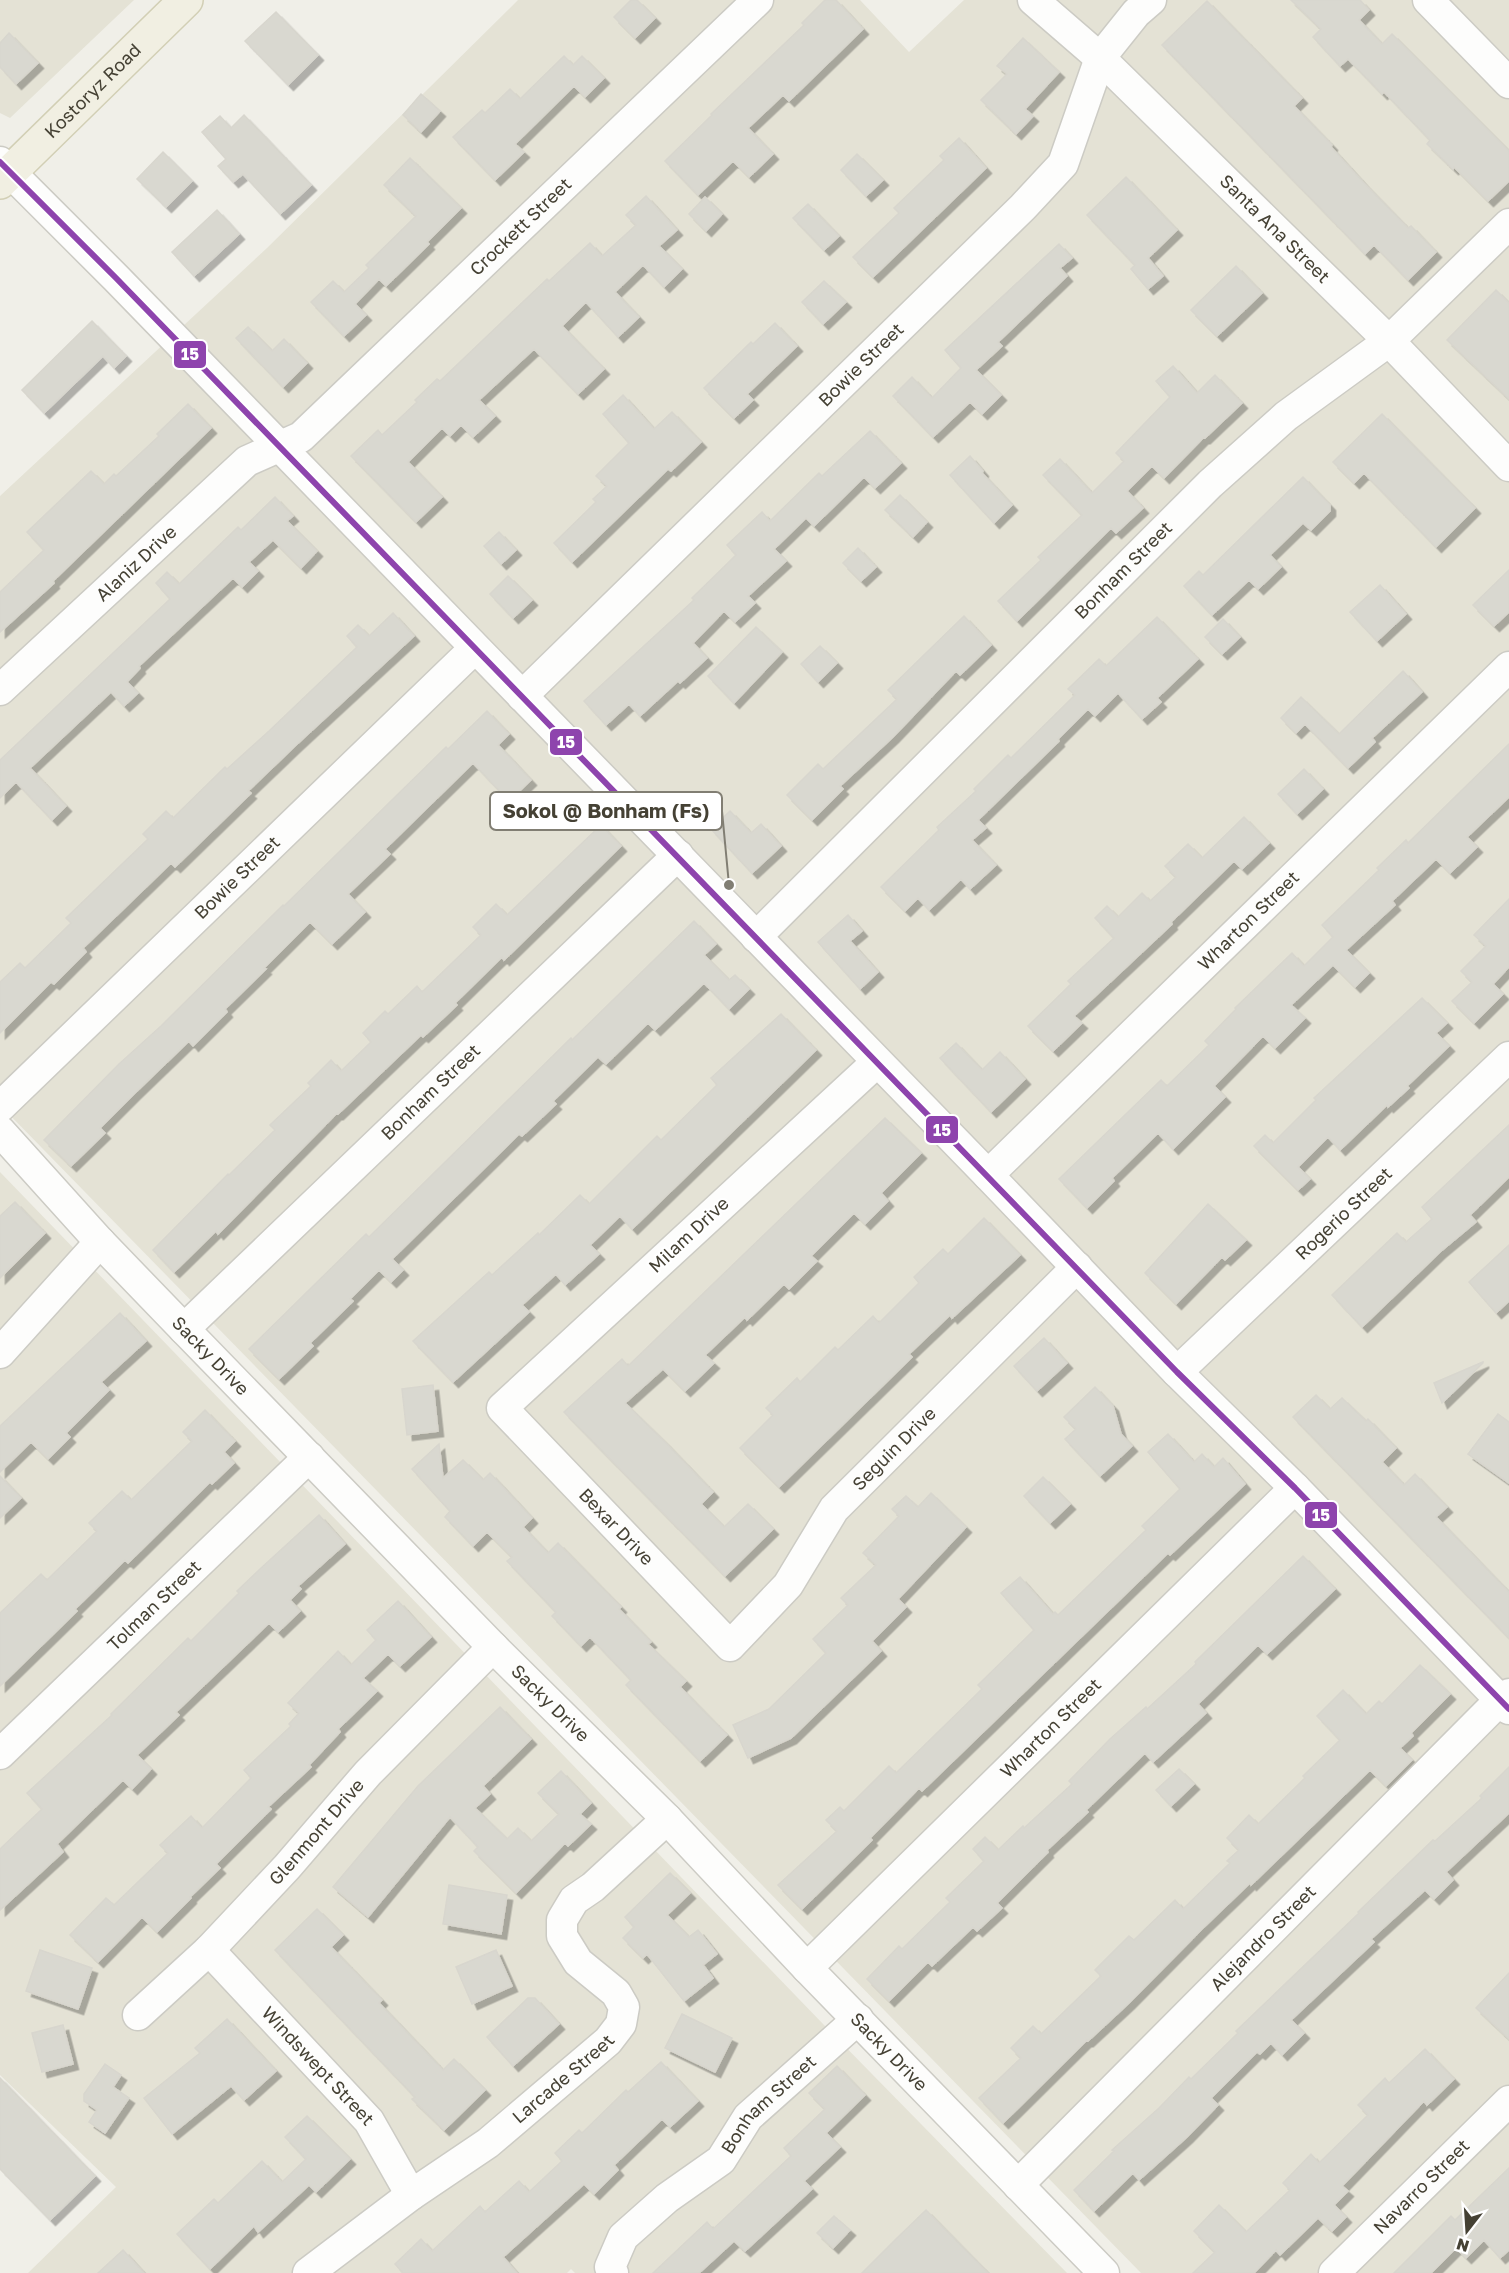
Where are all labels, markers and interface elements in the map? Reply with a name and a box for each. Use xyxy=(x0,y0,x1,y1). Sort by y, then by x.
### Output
street label: Kostoryz Road xyxy=(40,38,145,142)
street label: Santa Ana Street xyxy=(1216,169,1335,287)
street label: Crockett Street xyxy=(465,173,575,280)
street label: Bowie Street xyxy=(813,318,908,411)
line badge: 15 xyxy=(173,340,207,369)
text: 15 xyxy=(181,344,199,364)
street label: Bonham Street xyxy=(1069,516,1176,623)
street label: Alaniz Drive xyxy=(91,520,181,606)
line badge: 15 xyxy=(549,728,583,756)
text: 15 xyxy=(557,732,575,752)
callout: Sokol @ Bonham (Fs) xyxy=(490,792,722,830)
text: Sokol @ Bonham (Fs) xyxy=(502,798,710,822)
street label: Bowie Street xyxy=(189,831,284,923)
street label: Wharton Street xyxy=(1193,866,1303,974)
street label: Bonham Street xyxy=(376,1039,484,1144)
line badge: 15 xyxy=(925,1115,959,1144)
text: 15 xyxy=(933,1120,951,1140)
street label: Rogerio Street xyxy=(1290,1162,1396,1264)
street label: Milam Drive xyxy=(644,1192,733,1277)
street label: Sacky Drive xyxy=(168,1311,254,1399)
street label: Seguin Drive xyxy=(847,1402,940,1494)
street label: Bexar Drive xyxy=(575,1483,659,1569)
line badge: 15 xyxy=(1304,1501,1338,1529)
text: 15 xyxy=(1312,1505,1330,1525)
street label: Tolman Street xyxy=(102,1555,205,1655)
street label: Sacky Drive xyxy=(507,1659,594,1746)
street label: Wharton Street xyxy=(995,1673,1105,1782)
street label: Glenmont Drive xyxy=(264,1774,368,1889)
street label: Alejandro Street xyxy=(1205,1880,1320,1995)
street label: Windswept Street xyxy=(257,2001,379,2129)
street label: Sacky Drive xyxy=(846,2007,933,2095)
street label: Larcade Street xyxy=(507,2030,619,2128)
street label: Bonham Street xyxy=(716,2050,820,2157)
street label: Navarro Street xyxy=(1368,2134,1474,2238)
north arrow xyxy=(1437,2201,1497,2261)
text: N xyxy=(1454,2234,1471,2257)

